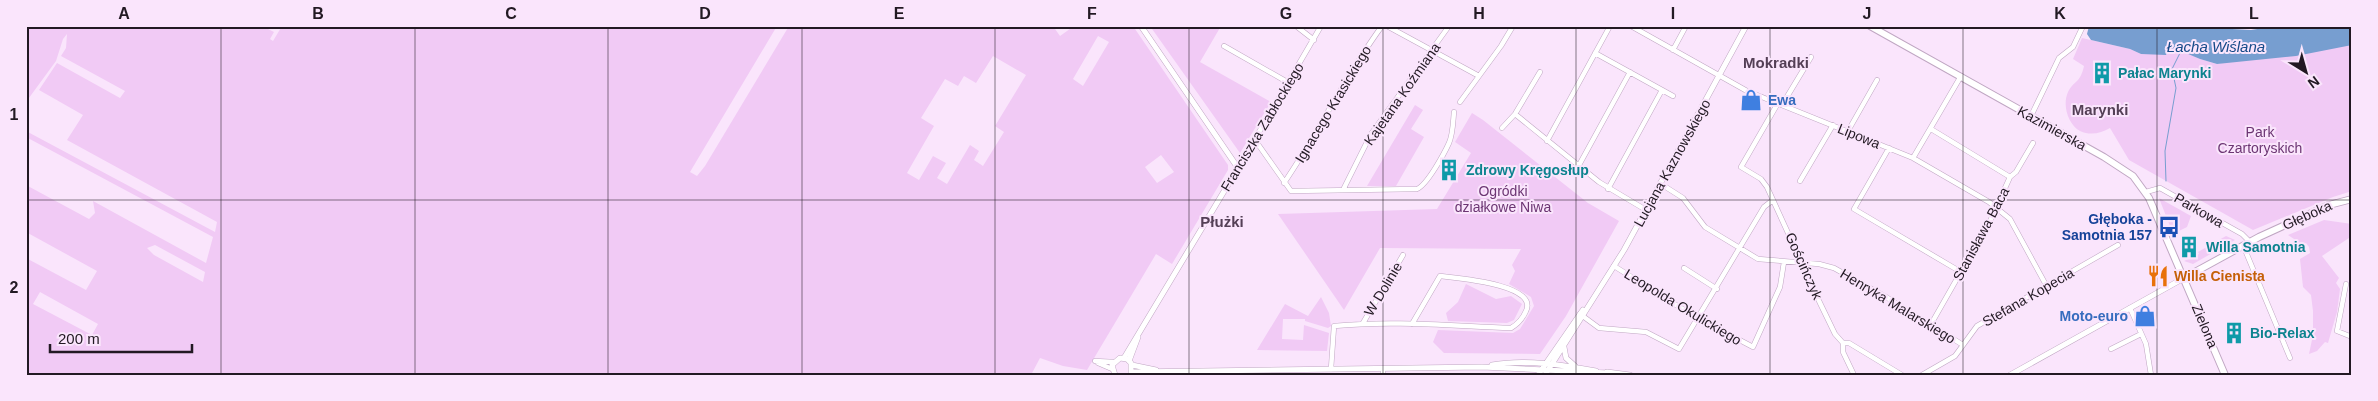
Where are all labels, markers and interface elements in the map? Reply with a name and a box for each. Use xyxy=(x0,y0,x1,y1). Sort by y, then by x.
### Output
text: A xyxy=(118,5,130,22)
text: B xyxy=(312,5,324,22)
text: C xyxy=(505,5,517,22)
text: D xyxy=(699,5,711,22)
text: E xyxy=(894,5,905,22)
text: F xyxy=(1087,5,1097,22)
text: G xyxy=(1280,5,1292,22)
text: H xyxy=(1473,5,1485,22)
text: I xyxy=(1671,5,1675,22)
text: J xyxy=(1863,5,1871,22)
text: K xyxy=(2054,5,2066,22)
text: L xyxy=(2249,5,2259,22)
water label: Łacha Wiślana xyxy=(2167,38,2265,55)
street label: Kajetana Koźmiana xyxy=(1361,40,1443,148)
street label: Ignacego Krasickiego xyxy=(1292,42,1374,165)
north arrow xyxy=(2280,48,2330,98)
district label: Mokradki xyxy=(1743,54,1809,71)
street label: Franciszka Zabłockiego xyxy=(1217,60,1307,194)
building icon: Pałac Marynki xyxy=(2089,60,2115,86)
place label: Pałac Marynki xyxy=(2118,65,2211,81)
text: N xyxy=(2305,73,2323,92)
shop icon: Ewa xyxy=(1738,87,1764,113)
place label: Ewa xyxy=(1768,92,1796,108)
street label: Lucjana Kaznowskiego xyxy=(1630,96,1714,230)
district label: Marynki xyxy=(2072,101,2128,118)
street label: Kazimierska xyxy=(2015,103,2089,154)
text: 1 xyxy=(10,106,19,123)
street label: Lipowa xyxy=(1835,120,1883,152)
park label: Park Czartoryskich xyxy=(2218,124,2302,156)
building icon: Zdrowy Kręgosłup xyxy=(1436,157,1462,183)
place label: Zdrowy Kręgosłup xyxy=(1466,162,1589,178)
park label: Ogródki działkowe Niwa xyxy=(1455,183,1551,215)
street label: Stanisława Baca xyxy=(1950,184,2012,283)
street label: Parkowa xyxy=(2171,189,2227,231)
street label: Głęboka xyxy=(2280,197,2334,233)
place label: Głęboka - Samotnia 157 xyxy=(2062,211,2152,243)
district label: Płużki xyxy=(1200,213,1244,230)
bus stop icon: Głęboka - Samotnia 157 xyxy=(2156,214,2182,240)
street label: Gościńczyk xyxy=(1782,230,1826,303)
building icon: Willa Samotnia xyxy=(2176,234,2202,260)
place label: Willa Samotnia xyxy=(2206,239,2306,255)
street label: W Dolinie xyxy=(1361,259,1405,319)
restaurant icon: Willa Cienista xyxy=(2145,263,2171,289)
street label: Stefana Kopecia xyxy=(1980,264,2077,330)
street label: Henryka Malarskiego xyxy=(1838,265,1959,347)
street label: Leopolda Okulickiego xyxy=(1622,266,1745,348)
place label: Willa Cienista xyxy=(2174,268,2265,284)
text: 2 xyxy=(10,279,19,296)
street label: Zielona xyxy=(2189,302,2221,350)
shop icon: Moto-euro xyxy=(2132,303,2158,329)
place label: Moto-euro xyxy=(2060,308,2128,324)
building icon: Bio-Relax xyxy=(2221,320,2247,346)
scale bar xyxy=(50,321,192,353)
place label: Bio-Relax xyxy=(2250,325,2315,341)
text: 200 m xyxy=(58,330,100,347)

